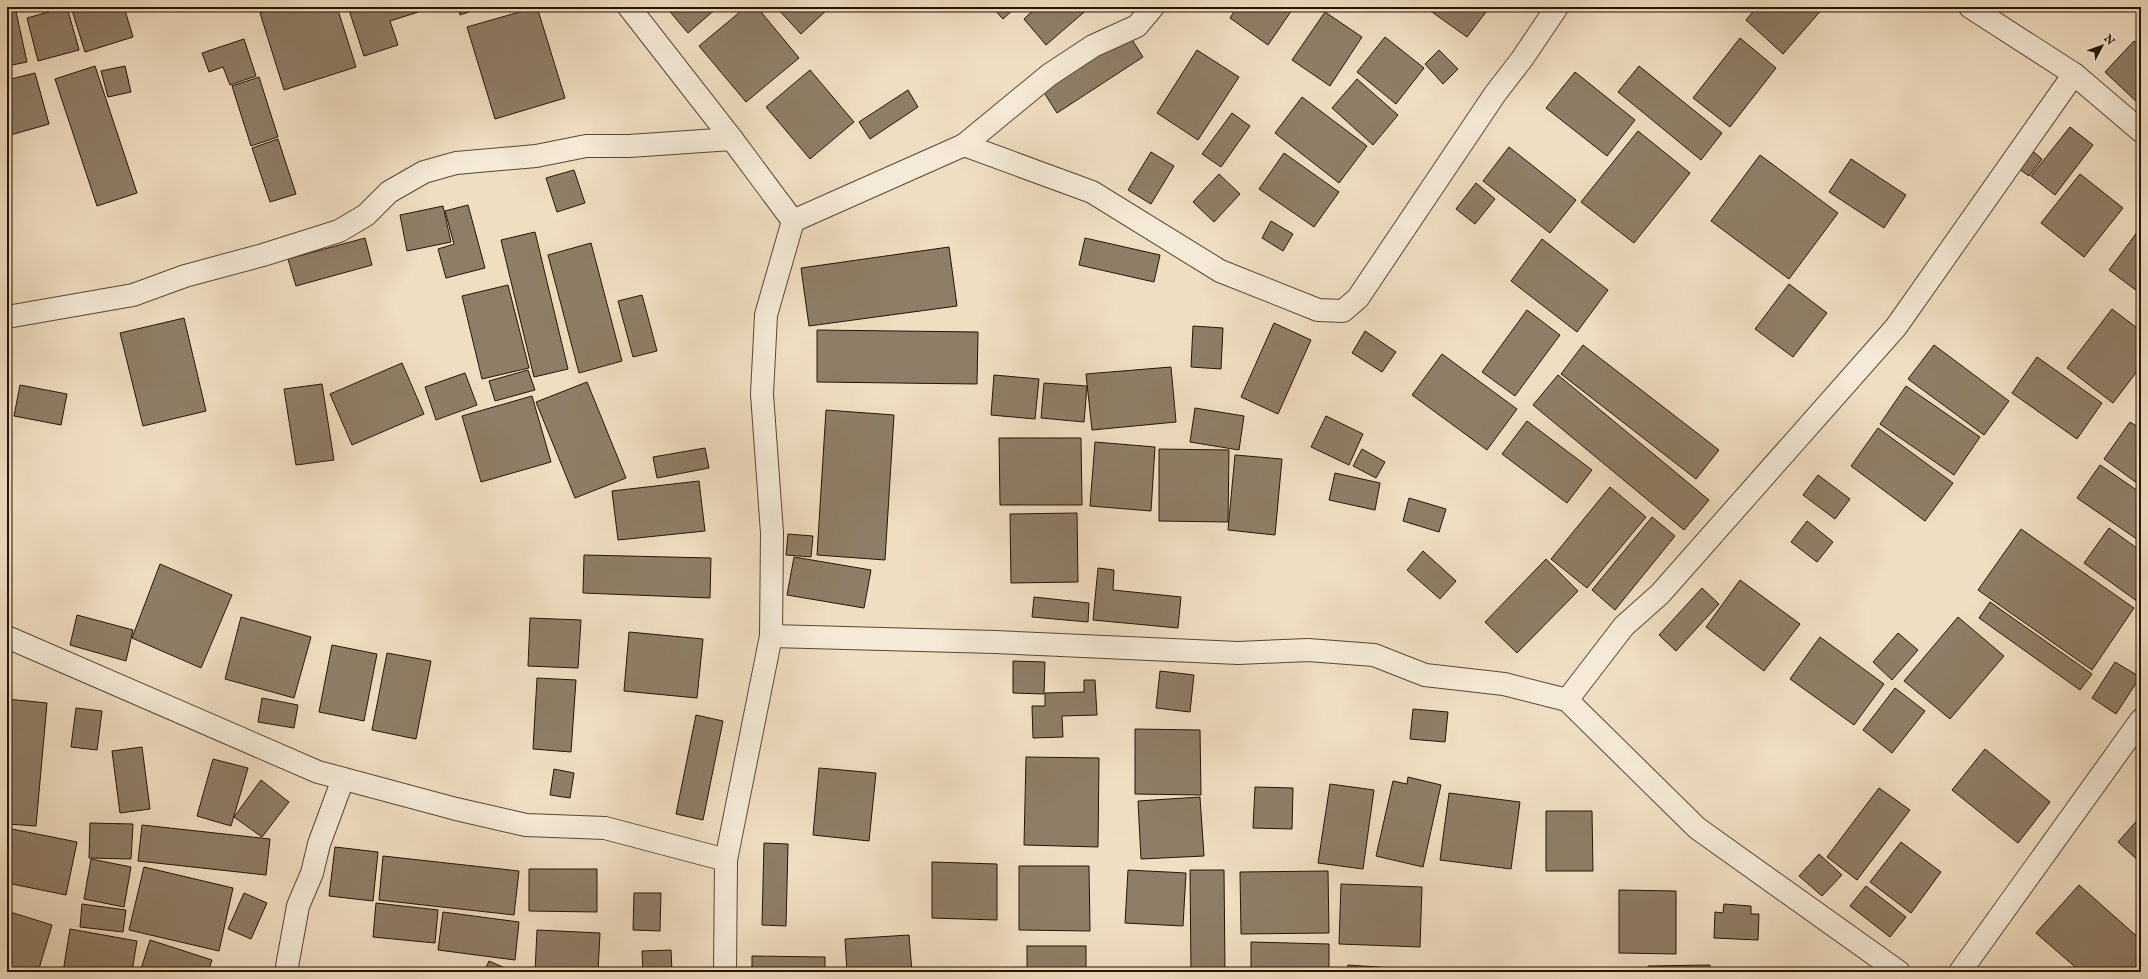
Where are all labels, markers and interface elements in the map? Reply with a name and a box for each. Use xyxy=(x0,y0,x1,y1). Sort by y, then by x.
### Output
north arrow xyxy=(2082,26,2122,66)
text: N xyxy=(2100,31,2118,49)

